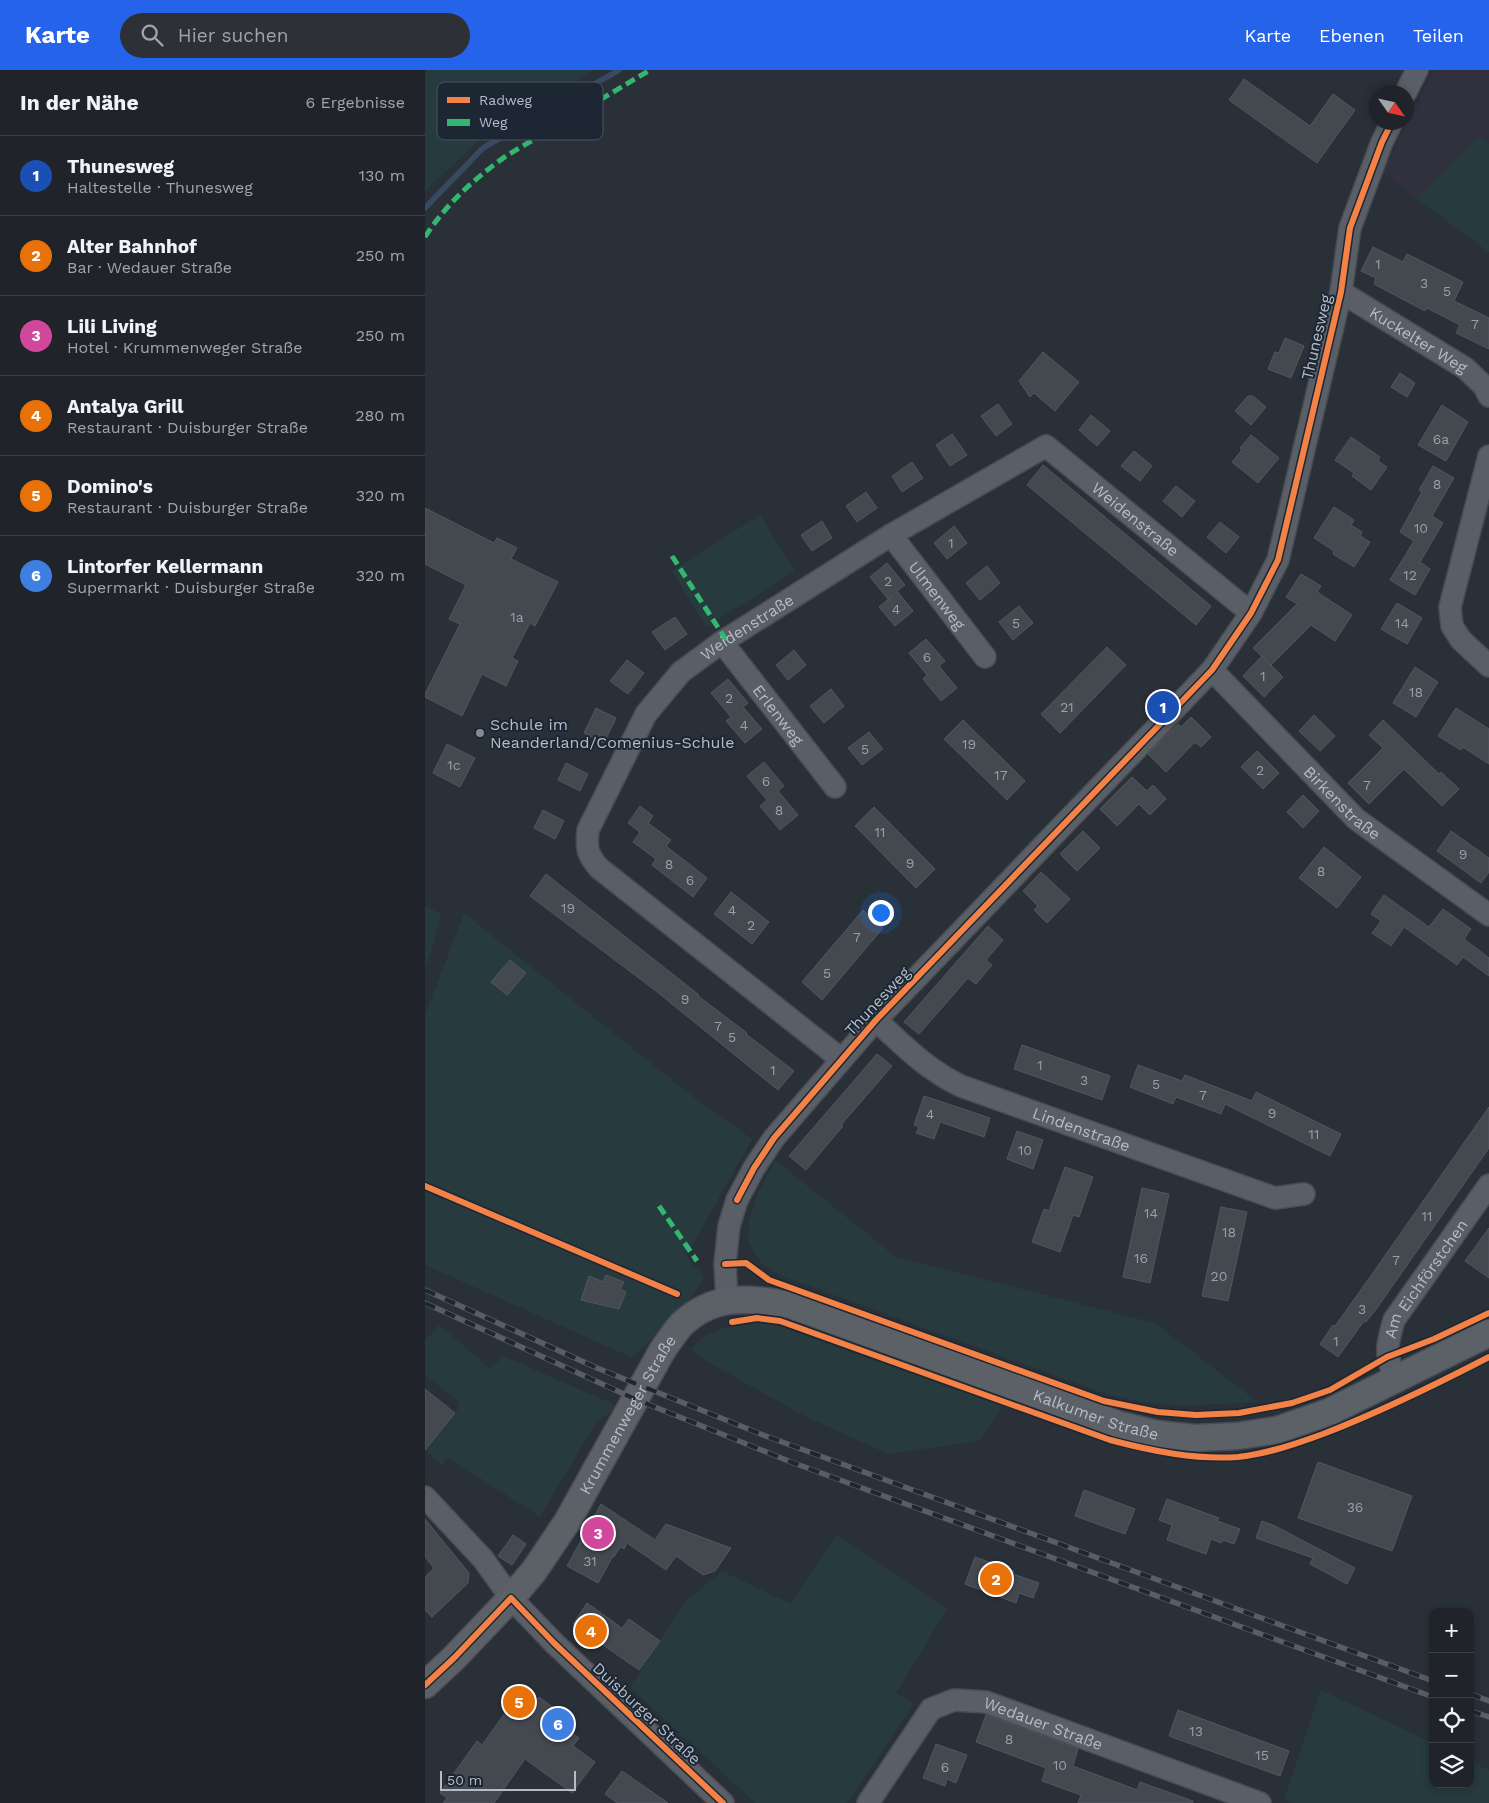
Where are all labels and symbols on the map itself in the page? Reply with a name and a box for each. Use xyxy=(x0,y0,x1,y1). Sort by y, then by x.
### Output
legend xyxy=(437,82,603,140)
north arrow xyxy=(1369,85,1414,130)
text: Radweg xyxy=(479,92,533,108)
text: Weg xyxy=(479,114,508,130)
house number: 1 xyxy=(1375,256,1381,272)
house number: 3 xyxy=(1420,275,1428,291)
house number: 5 xyxy=(1443,283,1451,299)
street label: Thunesweg xyxy=(1297,292,1336,382)
street label: Kuckelter Weg xyxy=(1366,303,1471,377)
house number: 7 xyxy=(1471,316,1479,332)
house number: 6a xyxy=(1433,431,1449,447)
house number: 8 xyxy=(1433,476,1441,492)
street label: Weidenstraße xyxy=(1088,478,1183,561)
house number: 10 xyxy=(1414,520,1428,536)
house number: 1 xyxy=(948,535,954,551)
street label: Ulmenweg xyxy=(905,558,970,634)
house number: 12 xyxy=(1403,567,1417,583)
house number: 2 xyxy=(884,573,892,589)
street label: Weidenstraße xyxy=(697,590,797,664)
house number: 4 xyxy=(892,601,900,617)
house number: 1a xyxy=(510,609,524,625)
house number: 5 xyxy=(1012,615,1020,631)
house number: 14 xyxy=(1395,615,1409,631)
house number: 6 xyxy=(923,649,931,665)
house number: 1 xyxy=(1260,668,1266,684)
street label: Erlenweg xyxy=(749,681,808,749)
house number: 18 xyxy=(1409,684,1423,700)
pin: 1 xyxy=(1147,688,1179,726)
house number: 2 xyxy=(725,690,733,706)
house number: 21 xyxy=(1060,699,1074,715)
place label: Schule im Neanderland/Comenius-Schule xyxy=(490,715,735,752)
house number: 4 xyxy=(740,717,748,733)
marker: Schule im Neanderland/Comenius-Schule xyxy=(474,727,486,739)
house number: 19 xyxy=(962,736,976,752)
house number: 5 xyxy=(861,741,869,757)
house number: 1c xyxy=(447,757,461,773)
house number: 2 xyxy=(1256,762,1264,778)
street label: Birkenstraße xyxy=(1300,762,1384,844)
house number: 17 xyxy=(994,767,1008,783)
house number: 6 xyxy=(762,773,770,789)
house number: 7 xyxy=(1363,777,1371,793)
house number: 8 xyxy=(775,802,783,818)
house number: 11 xyxy=(875,824,885,840)
house number: 9 xyxy=(1459,846,1467,862)
house number: 9 xyxy=(906,855,914,871)
house number: 8 xyxy=(665,856,673,872)
house number: 8 xyxy=(1317,863,1325,879)
house number: 6 xyxy=(686,872,694,888)
house number: 19 xyxy=(561,900,575,916)
your location xyxy=(868,900,894,926)
house number: 4 xyxy=(728,902,736,918)
house number: 2 xyxy=(747,917,755,933)
house number: 7 xyxy=(853,929,861,945)
street label: Thunesweg xyxy=(841,963,914,1040)
house number: 5 xyxy=(823,965,831,981)
house number: 9 xyxy=(681,991,689,1007)
house number: 7 xyxy=(714,1018,722,1034)
house number: 5 xyxy=(728,1029,736,1045)
house number: 1 xyxy=(1037,1057,1043,1073)
house number: 1 xyxy=(770,1062,776,1078)
house number: 3 xyxy=(1080,1072,1088,1088)
house number: 5 xyxy=(1152,1076,1160,1092)
house number: 7 xyxy=(1199,1087,1207,1103)
street label: Lindenstraße xyxy=(1030,1103,1133,1156)
house number: 9 xyxy=(1268,1105,1276,1121)
house number: 4 xyxy=(926,1106,934,1122)
house number: 11 xyxy=(1309,1126,1319,1142)
house number: 10 xyxy=(1018,1142,1032,1158)
house number: 14 xyxy=(1144,1205,1158,1221)
house number: 11 xyxy=(1422,1208,1432,1224)
street label: Am Eichförstchen xyxy=(1380,1216,1472,1341)
house number: 18 xyxy=(1222,1224,1236,1240)
house number: 16 xyxy=(1134,1250,1148,1266)
house number: 7 xyxy=(1392,1252,1400,1268)
house number: 20 xyxy=(1211,1268,1227,1284)
house number: 3 xyxy=(1358,1301,1366,1317)
street label: Krummenweger Straße xyxy=(575,1332,680,1498)
house number: 1 xyxy=(1333,1333,1339,1349)
street label: Kalkumer Straße xyxy=(1031,1385,1160,1444)
house number: 36 xyxy=(1347,1499,1363,1515)
pin: 3 xyxy=(582,1514,614,1552)
house number: 31 xyxy=(583,1553,597,1569)
pin: 2 xyxy=(980,1560,1012,1598)
pin: 4 xyxy=(575,1612,607,1650)
street label: Duisburger Straße xyxy=(589,1658,705,1768)
pin: 5 xyxy=(503,1683,535,1721)
street label: Wedauer Straße xyxy=(981,1693,1105,1754)
pin: 6 xyxy=(542,1705,574,1743)
house number: 13 xyxy=(1189,1723,1203,1739)
house number: 8 xyxy=(1005,1731,1013,1747)
house number: 15 xyxy=(1255,1747,1269,1763)
house number: 10 xyxy=(1053,1757,1067,1773)
house number: 6 xyxy=(941,1759,949,1775)
scale bar xyxy=(440,1768,576,1791)

